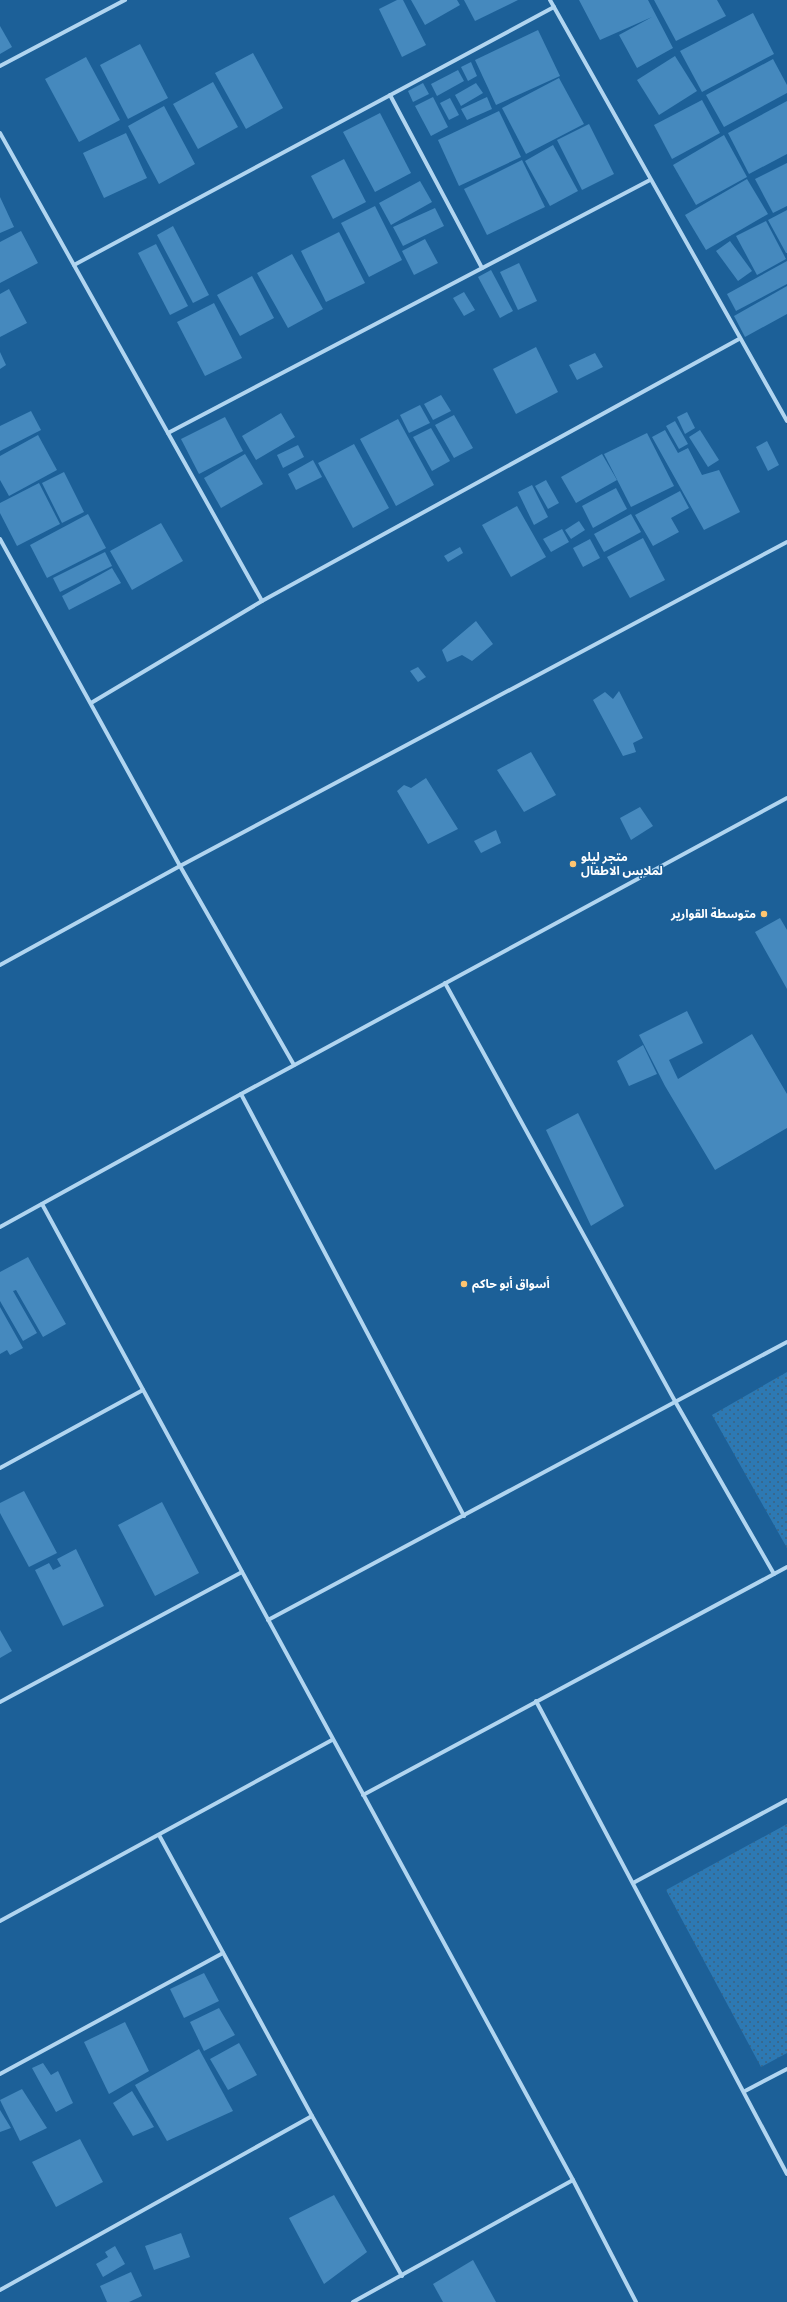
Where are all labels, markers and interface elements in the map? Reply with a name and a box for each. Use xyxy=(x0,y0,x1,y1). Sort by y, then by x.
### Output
place label: متجر ليلو لملابس الاطفال xyxy=(581,849,663,878)
marker: متجر ليلو لملابس الاطفال xyxy=(568,859,578,869)
place label: متوسطة القوارير xyxy=(670,906,756,921)
marker: متوسطة القوارير xyxy=(759,909,769,919)
place label: أسواق أبو حاكم xyxy=(472,1276,550,1293)
marker: أسواق أبو حاكم xyxy=(459,1279,469,1289)

